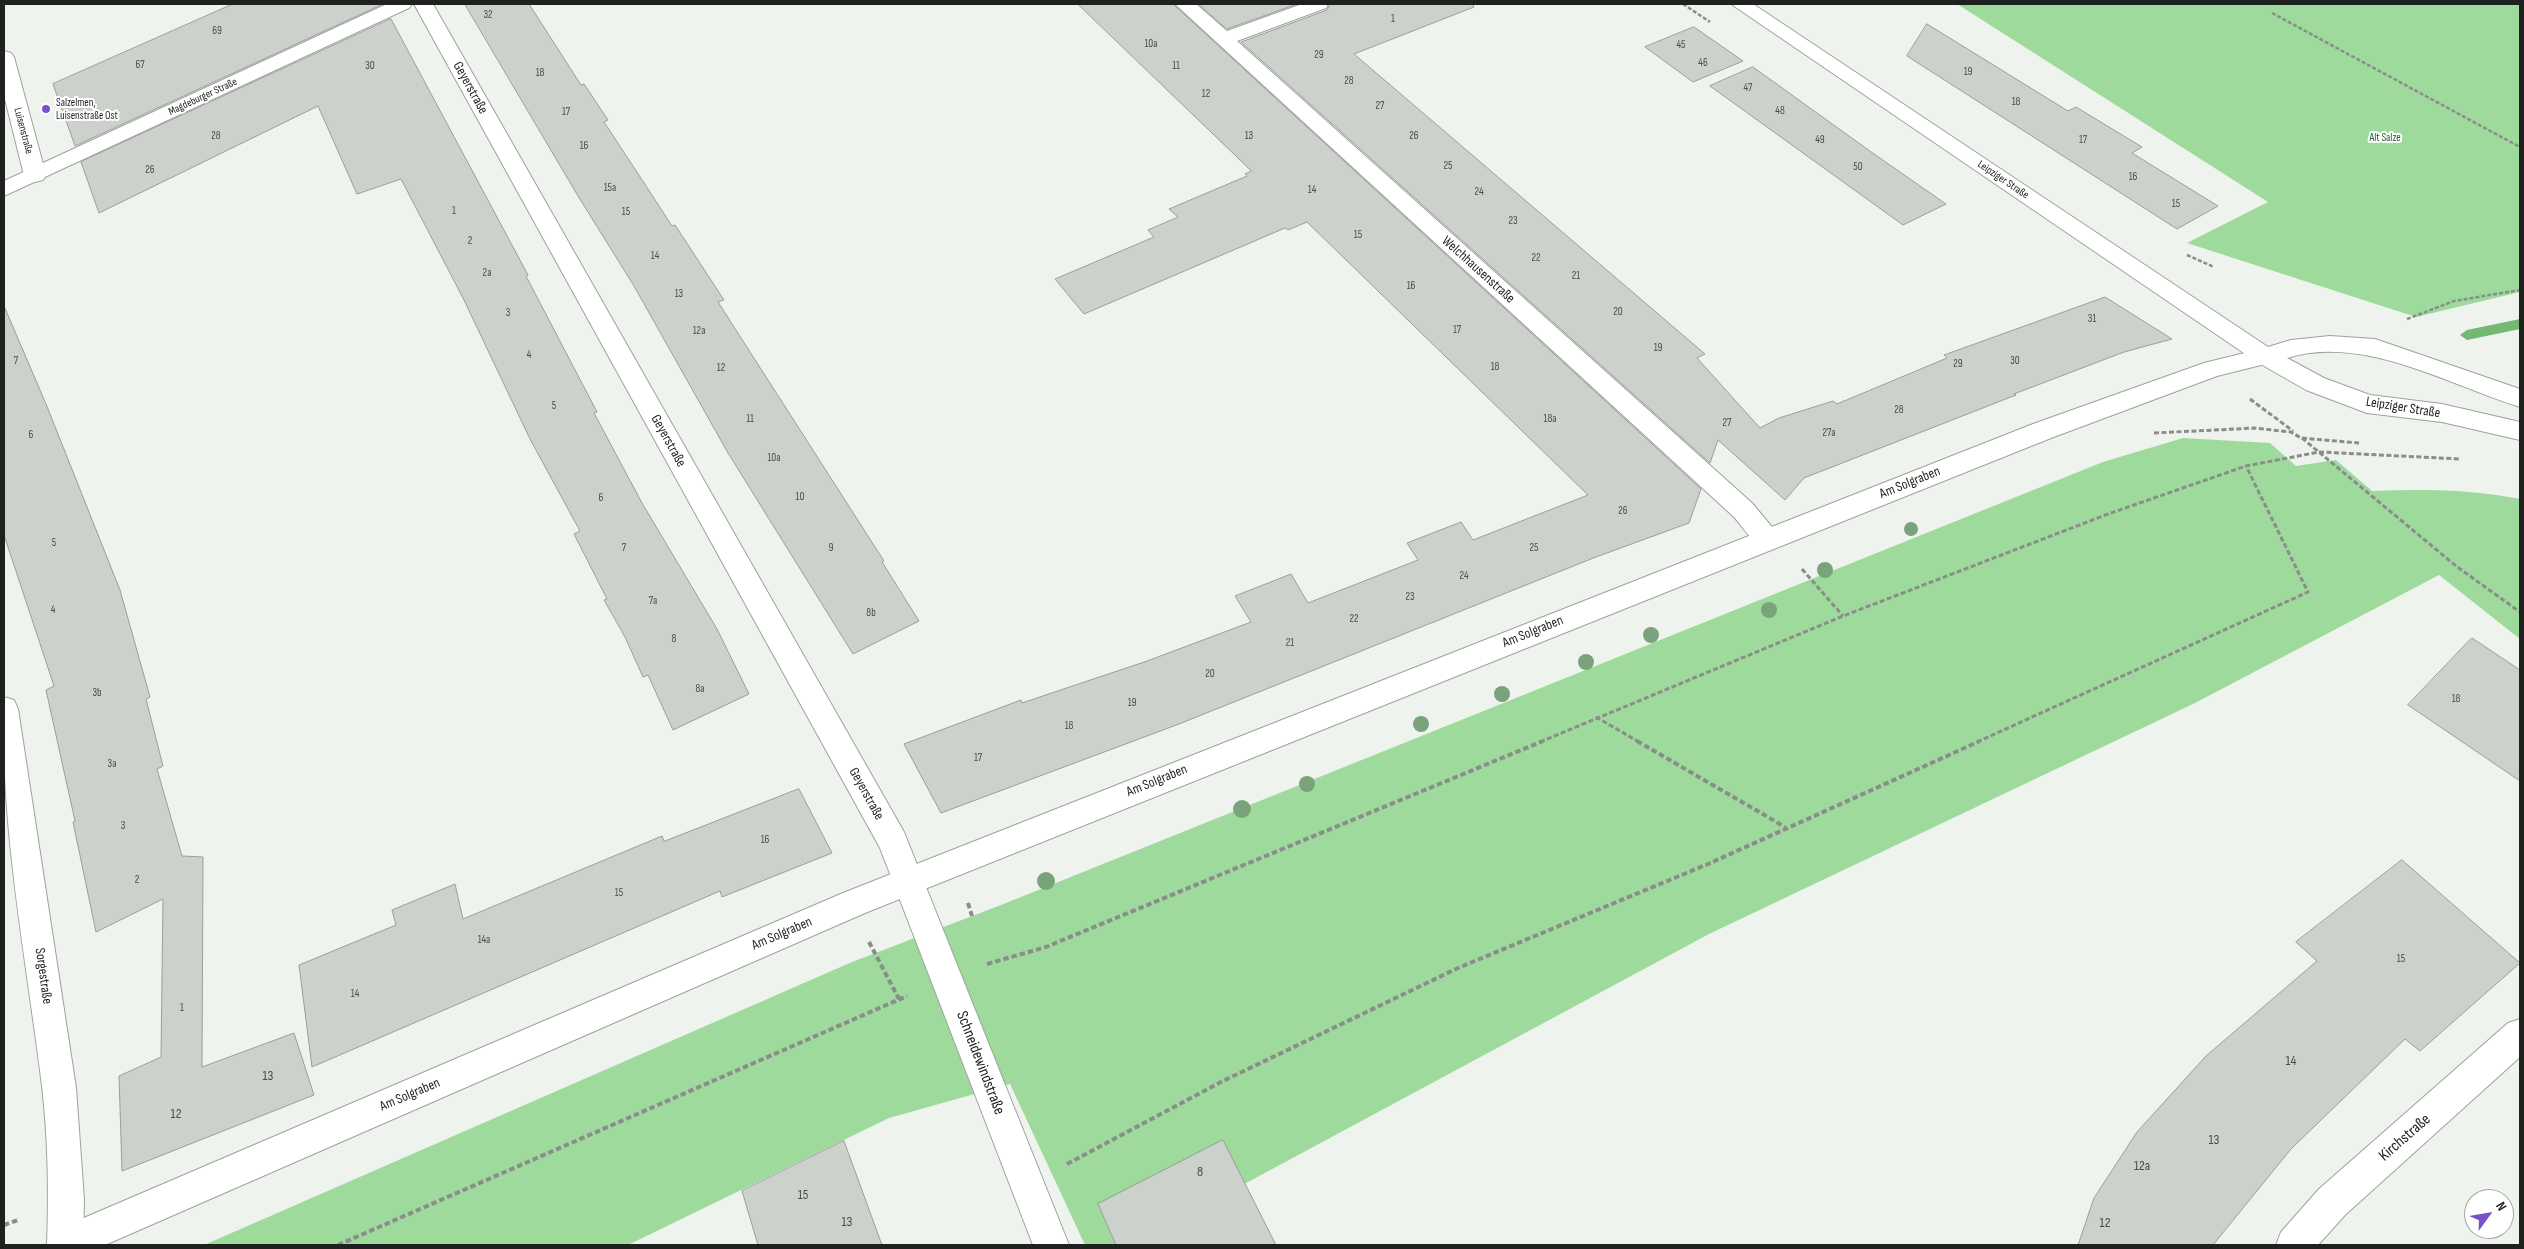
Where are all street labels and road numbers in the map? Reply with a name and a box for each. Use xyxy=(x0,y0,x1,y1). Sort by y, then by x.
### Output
street label: Geyerstraße xyxy=(449,59,491,117)
street label: Magdeburger Straße xyxy=(167,75,239,119)
street label: Luisenstraße xyxy=(10,106,36,156)
street label: Leipziger Straße xyxy=(1975,158,2031,202)
street label: Welchhausenstraße xyxy=(1438,233,1518,307)
street label: Leipziger Straße xyxy=(2365,394,2441,422)
street label: Geyerstraße xyxy=(647,412,689,470)
street label: Am Solgraben xyxy=(1877,463,1943,503)
street label: Am Solgraben xyxy=(1500,612,1566,652)
street label: Am Solgraben xyxy=(1124,761,1190,801)
street label: Geyerstraße xyxy=(845,765,887,823)
street label: Am Solgraben xyxy=(749,914,815,954)
street label: Sorgestraße xyxy=(31,947,55,1005)
street label: Schneidewindstraße xyxy=(951,1009,1009,1117)
street label: Am Solgraben xyxy=(377,1075,443,1115)
street label: Kirchstraße xyxy=(2375,1110,2435,1166)

